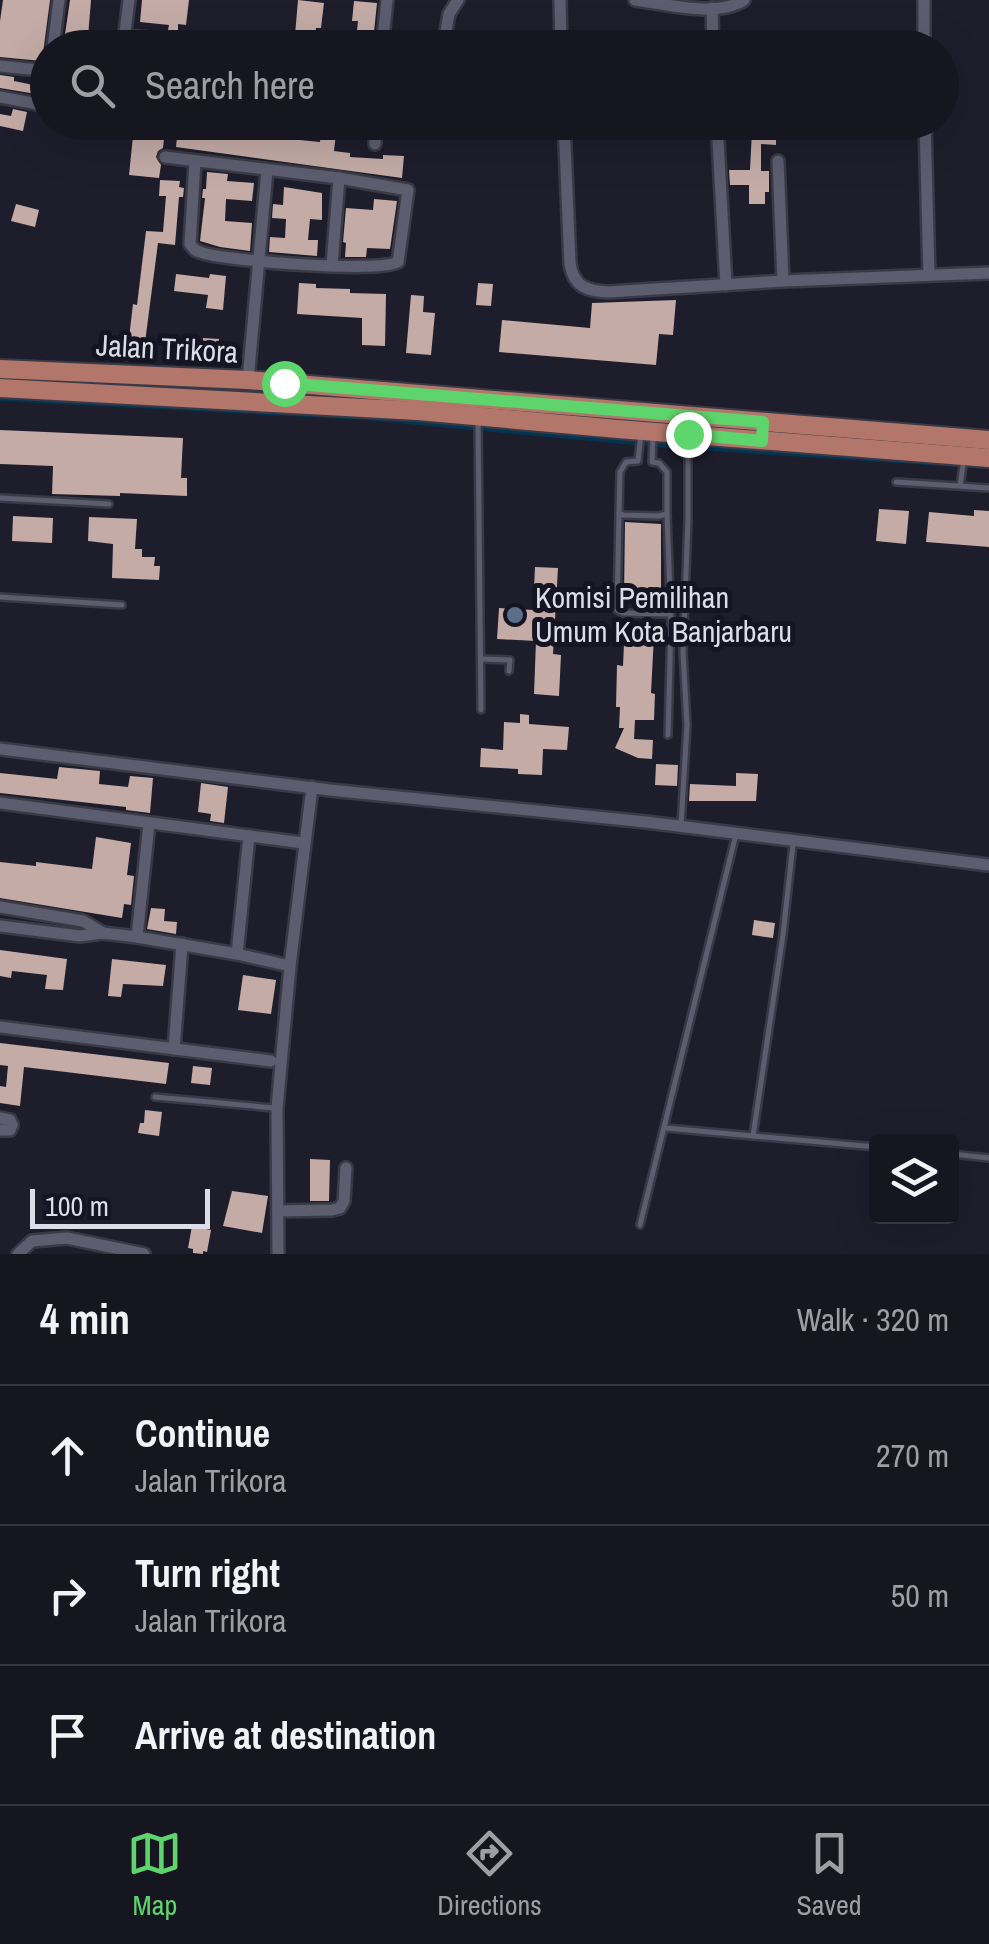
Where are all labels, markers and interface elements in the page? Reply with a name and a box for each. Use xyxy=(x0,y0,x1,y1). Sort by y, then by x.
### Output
search box xyxy=(30,30,959,140)
icon: search xyxy=(65,58,120,113)
text: Search here xyxy=(145,60,315,111)
street label: Jalan Trikora xyxy=(95,324,239,372)
route start xyxy=(262,361,308,407)
route end xyxy=(666,412,712,458)
place label: Komisi Pemilihan Umum Kota Banjarbaru xyxy=(535,577,792,651)
marker: Komisi Pemilihan Umum Kota Banjarbaru xyxy=(504,604,526,626)
map controls xyxy=(869,1134,959,1224)
button: layers xyxy=(869,1134,959,1224)
scale bar xyxy=(30,1184,210,1228)
text: 100 m xyxy=(45,1187,109,1225)
text: 4 min xyxy=(40,1291,130,1347)
text: Walk · 320 m xyxy=(797,1298,949,1341)
text: Continue xyxy=(135,1408,270,1459)
icon: ahead xyxy=(40,1428,95,1483)
text: 270 m xyxy=(876,1434,949,1477)
text: Jalan Trikora xyxy=(135,1459,287,1502)
text: Turn right xyxy=(135,1548,280,1599)
icon: right xyxy=(40,1568,95,1623)
text: 50 m xyxy=(891,1574,949,1617)
text: Jalan Trikora xyxy=(135,1599,287,1642)
icon: arrive xyxy=(40,1708,95,1763)
text: Arrive at destination xyxy=(135,1710,436,1761)
tab: Map xyxy=(127,1826,182,1924)
tab: Directions xyxy=(437,1826,542,1924)
tab: Saved xyxy=(797,1826,862,1924)

